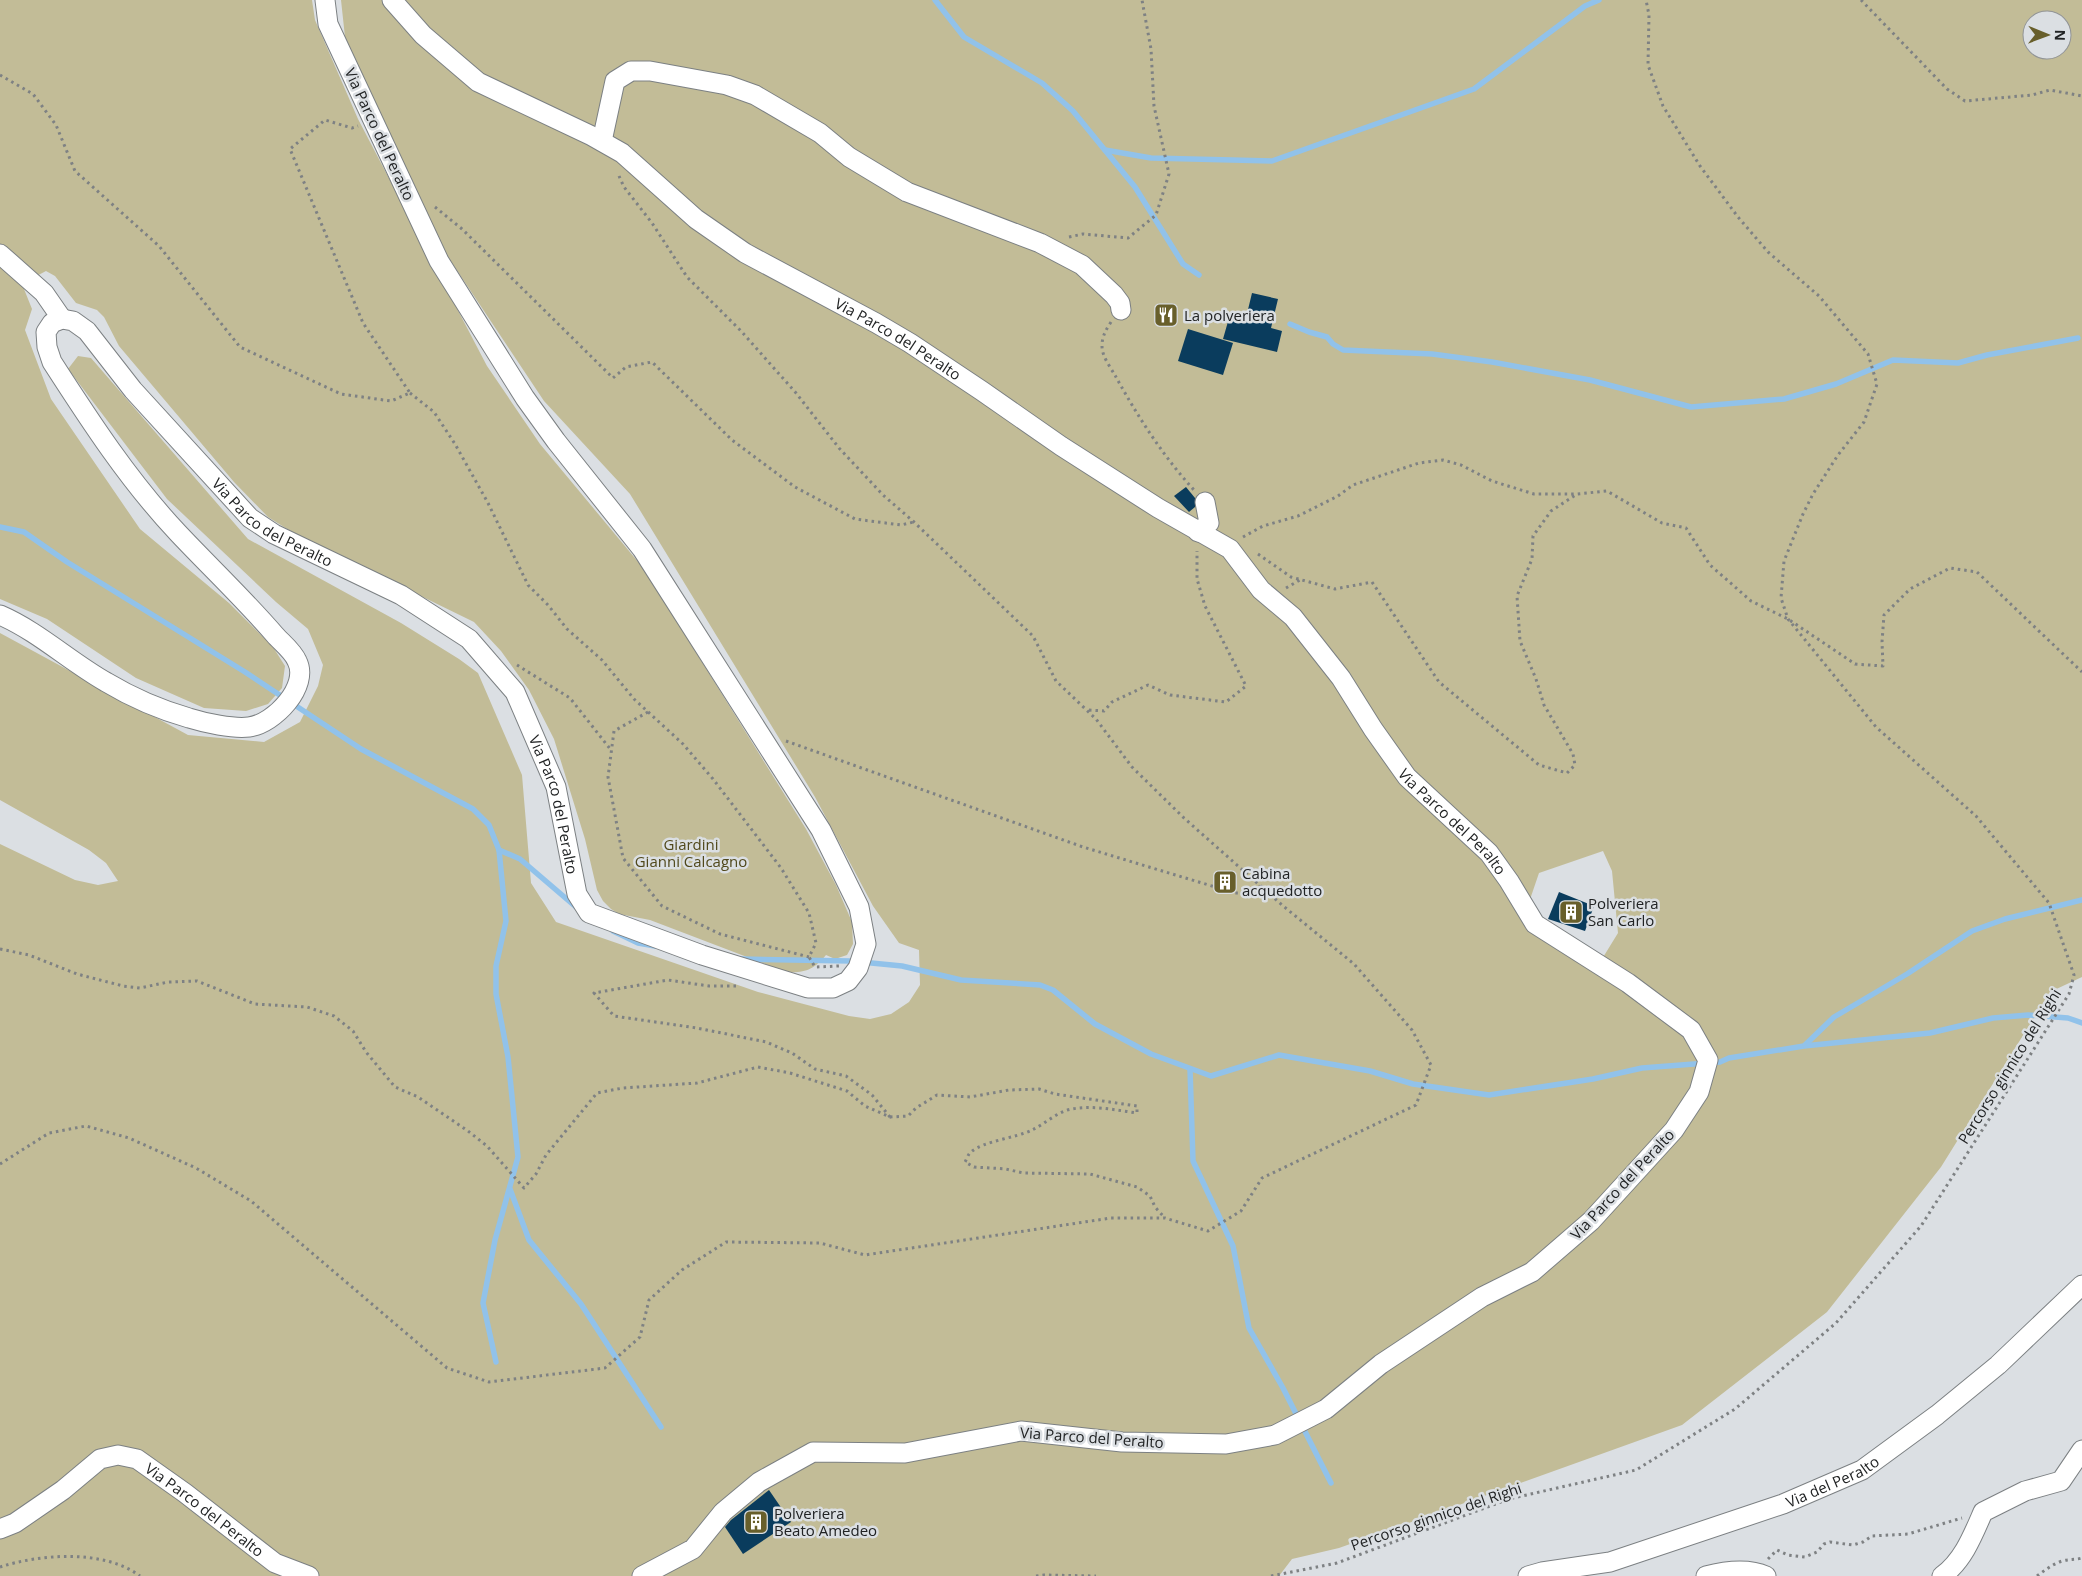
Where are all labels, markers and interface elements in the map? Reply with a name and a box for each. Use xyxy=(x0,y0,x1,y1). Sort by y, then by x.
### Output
north arrow xyxy=(2022,10,2072,60)
text: N xyxy=(2051,29,2070,41)
street label: Via Parco del Peralto xyxy=(341,65,419,203)
street label: Via Parco del Peralto xyxy=(832,293,965,384)
restaurant icon: La polveriera xyxy=(1153,302,1179,328)
place label: La polveriera xyxy=(1184,305,1275,325)
street label: Via Parco del Peralto xyxy=(208,473,336,571)
street label: Via Parco del Peralto xyxy=(525,732,583,876)
street label: Via Parco del Peralto xyxy=(1394,764,1511,878)
park label: Giardini Gianni Calcagno xyxy=(635,834,747,871)
place label: Cabina acquedotto xyxy=(1242,863,1322,900)
building icon: Cabina acquedotto xyxy=(1212,869,1238,895)
place label: Polveriera San Carlo xyxy=(1588,893,1659,930)
building icon: Polveriera San Carlo xyxy=(1558,899,1584,925)
street label: Percorso ginnico del Righi xyxy=(1953,985,2065,1147)
street label: Via Parco del Peralto xyxy=(1566,1125,1678,1243)
street label: Via Parco del Peralto xyxy=(1020,1422,1164,1452)
street label: Via del Peralto xyxy=(1783,1451,1883,1512)
street label: Via Parco del Peralto xyxy=(141,1458,268,1561)
street label: Percorso ginnico del Righi xyxy=(1348,1477,1524,1555)
place label: Polveriera Beato Amedeo xyxy=(774,1503,877,1540)
building icon: Polveriera Beato Amedeo xyxy=(743,1509,769,1535)

